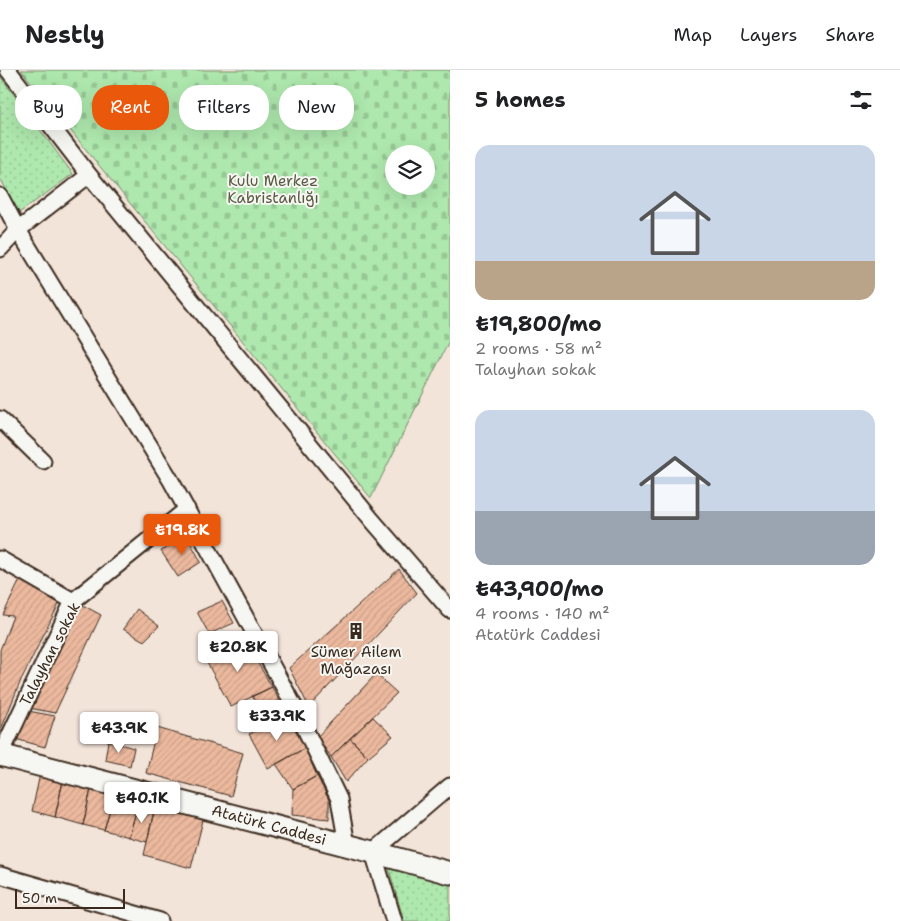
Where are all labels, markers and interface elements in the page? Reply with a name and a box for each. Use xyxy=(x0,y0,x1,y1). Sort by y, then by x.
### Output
text: Nestly xyxy=(25,19,105,51)
text: Map xyxy=(674,23,712,47)
text: Layers xyxy=(740,23,797,47)
text: Share xyxy=(825,23,875,47)
chip: Buy xyxy=(15,85,82,130)
chip: Rent xyxy=(92,85,169,130)
chip: Filters xyxy=(179,85,269,130)
chip: New xyxy=(279,85,354,130)
text: 5 homes xyxy=(475,86,566,114)
icon: filters xyxy=(847,86,875,114)
map controls xyxy=(385,145,435,195)
button: layers xyxy=(385,145,435,195)
park label: Kulu Merkez Kabristanlığı xyxy=(227,171,319,208)
icon: home xyxy=(630,178,720,268)
text: ₺19,800/mo xyxy=(475,310,602,338)
text: 2 rooms · 58 m² xyxy=(475,338,602,359)
text: Talayhan sokak xyxy=(475,359,596,380)
icon: home xyxy=(630,443,720,533)
pin: ₺19.8K xyxy=(141,514,223,556)
text: ₺19.8K xyxy=(154,519,210,540)
text: ₺43,900/mo xyxy=(475,575,604,603)
street label: Talayhan sokak xyxy=(15,599,85,709)
text: 4 rooms · 140 m² xyxy=(475,603,610,624)
building icon: Sümer Ailem Mağazası xyxy=(346,621,366,641)
text: Atatürk Caddesi xyxy=(475,624,601,645)
pin: ₺20.8K xyxy=(197,630,279,673)
text: ₺20.8K xyxy=(209,636,267,657)
place label: Sümer Ailem Mağazası xyxy=(311,642,401,679)
pin: ₺33.9K xyxy=(236,700,318,742)
text: ₺33.9K xyxy=(248,705,306,726)
pin: ₺43.9K xyxy=(78,712,160,754)
text: ₺43.9K xyxy=(91,717,147,738)
pin: ₺40.1K xyxy=(101,782,183,824)
text: ₺40.1K xyxy=(115,787,169,808)
street label: Atatürk Caddesi xyxy=(209,800,329,850)
scale bar xyxy=(15,886,125,909)
text: 50 m xyxy=(22,889,57,907)

